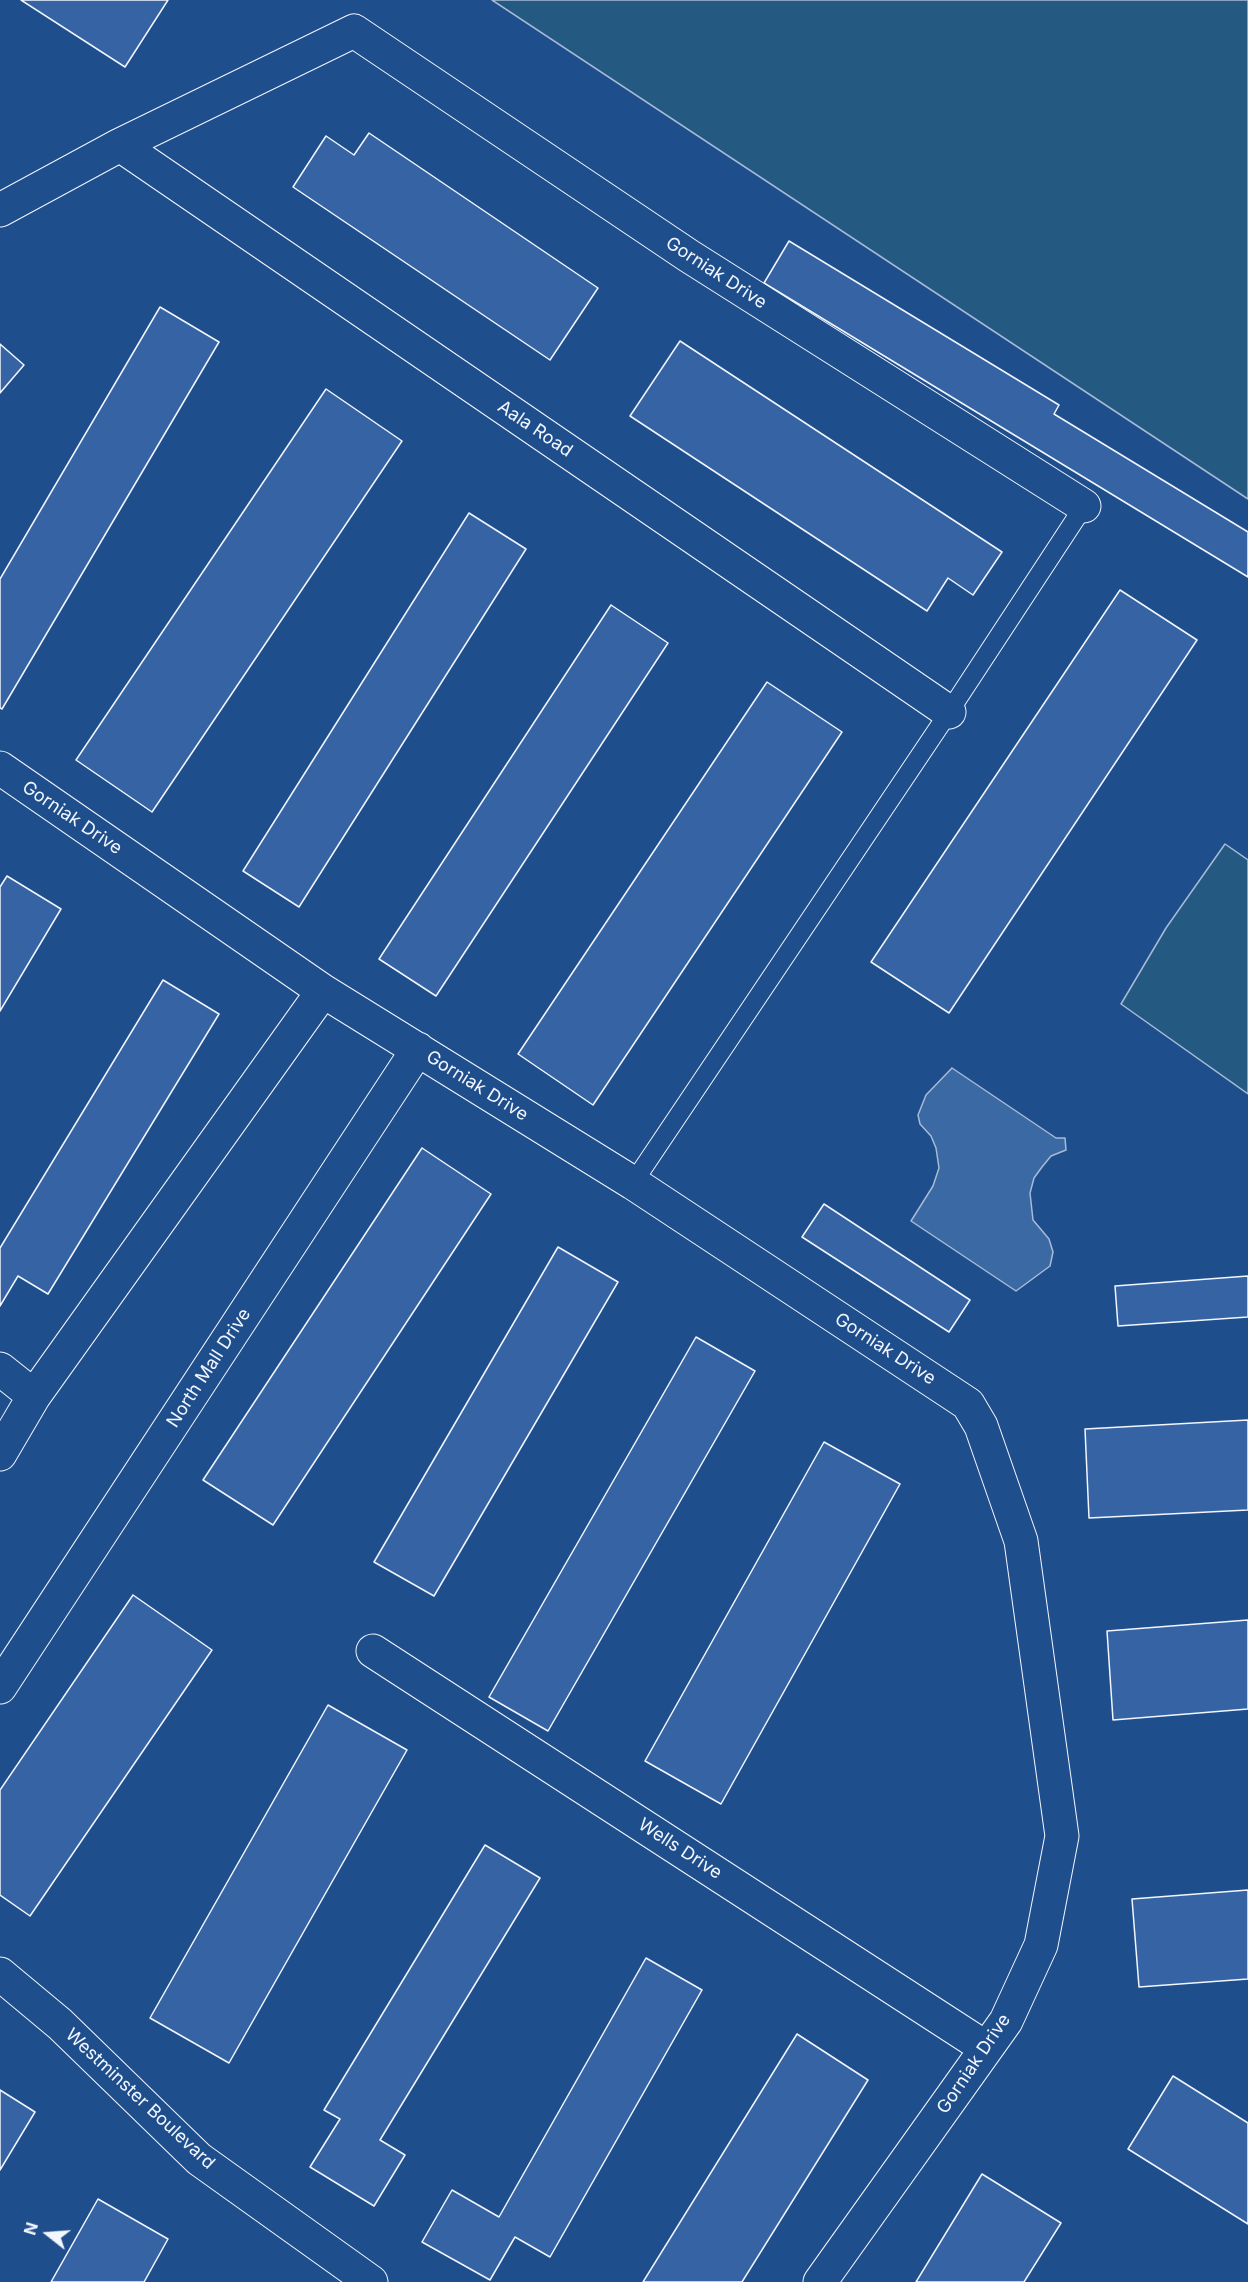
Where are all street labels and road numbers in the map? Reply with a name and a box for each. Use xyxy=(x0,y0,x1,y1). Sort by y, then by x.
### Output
street label: Gorniak Drive xyxy=(661,232,771,314)
street label: Aala Road xyxy=(494,396,576,462)
street label: Gorniak Drive xyxy=(18,777,126,859)
street label: Gorniak Drive xyxy=(422,1046,532,1126)
street label: North Mall Drive xyxy=(162,1304,256,1432)
street label: Gorniak Drive xyxy=(830,1308,940,1390)
street label: Wells Drive xyxy=(634,1814,726,1884)
street label: Gorniak Drive xyxy=(933,2010,1015,2118)
street label: Westminster Boulevard xyxy=(61,2024,219,2174)

